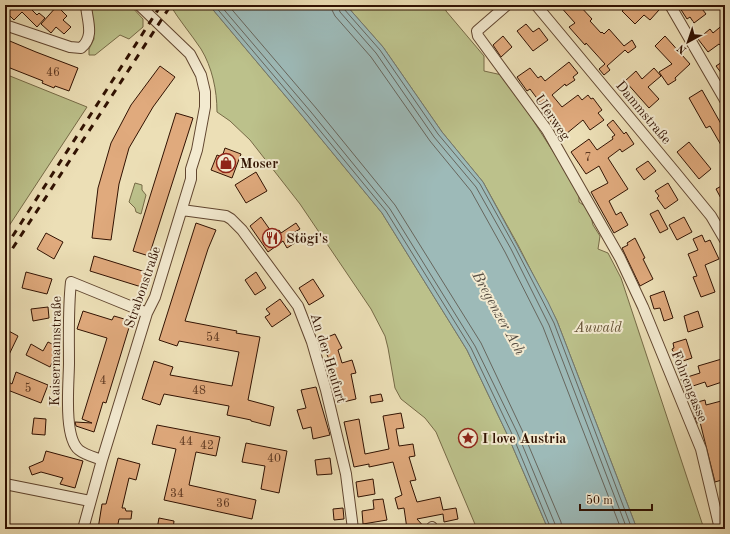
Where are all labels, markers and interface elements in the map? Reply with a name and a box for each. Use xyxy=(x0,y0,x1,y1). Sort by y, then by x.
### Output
north arrow xyxy=(668,22,708,62)
text: N xyxy=(675,41,689,55)
house number: 46 xyxy=(46,67,60,79)
street label: Dammstraße xyxy=(613,78,674,147)
street label: Uferweg xyxy=(532,92,573,143)
shop icon: Moser xyxy=(215,152,237,174)
house number: 7 xyxy=(585,152,591,164)
place label: Moser xyxy=(240,157,278,171)
restaurant icon: Stögi's xyxy=(261,227,283,249)
place label: Stögi's xyxy=(286,232,328,246)
street label: Strabonstraße xyxy=(122,245,163,330)
water label: Bregenzer Ach xyxy=(468,268,527,358)
street label: Kaisermannstraße xyxy=(48,296,64,406)
street label: An der Heufurt xyxy=(308,312,348,405)
park label: Auwald xyxy=(573,321,622,335)
house number: 54 xyxy=(206,331,220,344)
street label: Fohrengasse xyxy=(668,349,710,424)
house number: 4 xyxy=(100,375,107,387)
house number: 5 xyxy=(25,382,32,395)
house number: 48 xyxy=(192,385,206,397)
place icon: I love Austria xyxy=(457,427,479,449)
place label: I love Austria xyxy=(482,432,566,446)
house number: 44 xyxy=(179,436,193,448)
house number: 42 xyxy=(200,440,214,452)
house number: 40 xyxy=(267,453,281,465)
scale bar xyxy=(580,486,652,512)
house number: 34 xyxy=(170,488,184,500)
text: 50 m xyxy=(586,494,613,507)
house number: 36 xyxy=(216,498,230,510)

